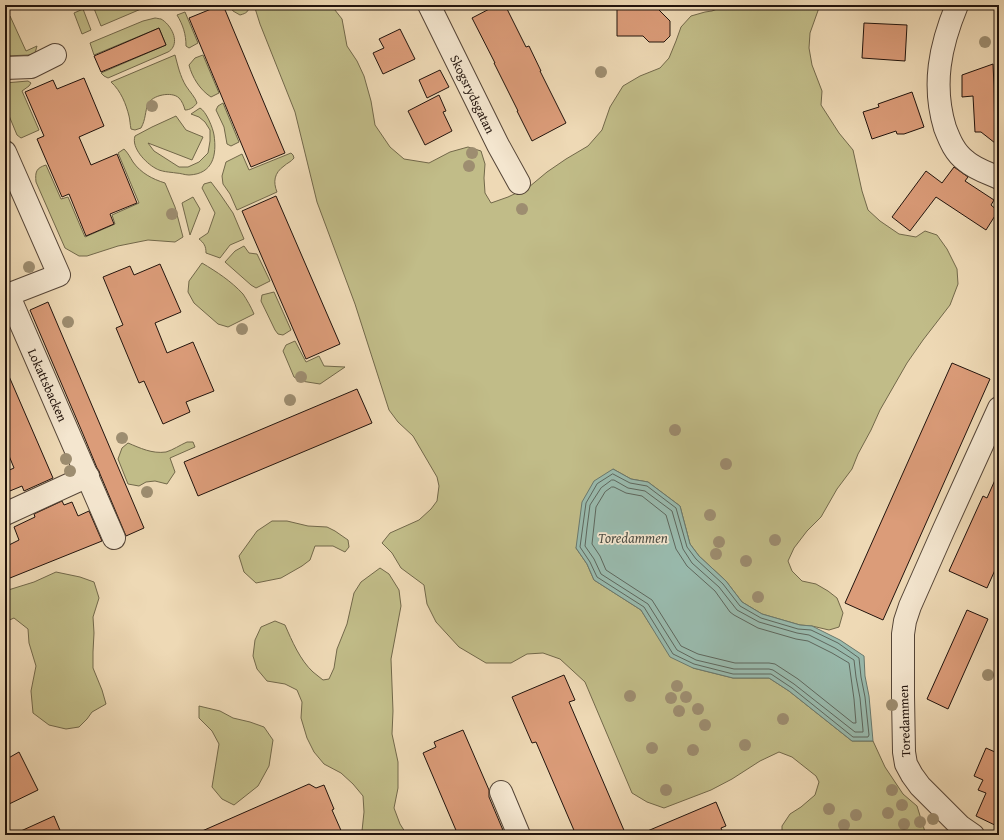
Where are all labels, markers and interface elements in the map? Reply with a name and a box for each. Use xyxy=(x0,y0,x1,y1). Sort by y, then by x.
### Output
street label: Skogsrydsgatan xyxy=(445,52,500,137)
street label: Lokattsbacken xyxy=(23,346,72,425)
water label: Toredammen xyxy=(598,528,668,548)
street label: Toredammen xyxy=(894,684,915,757)

